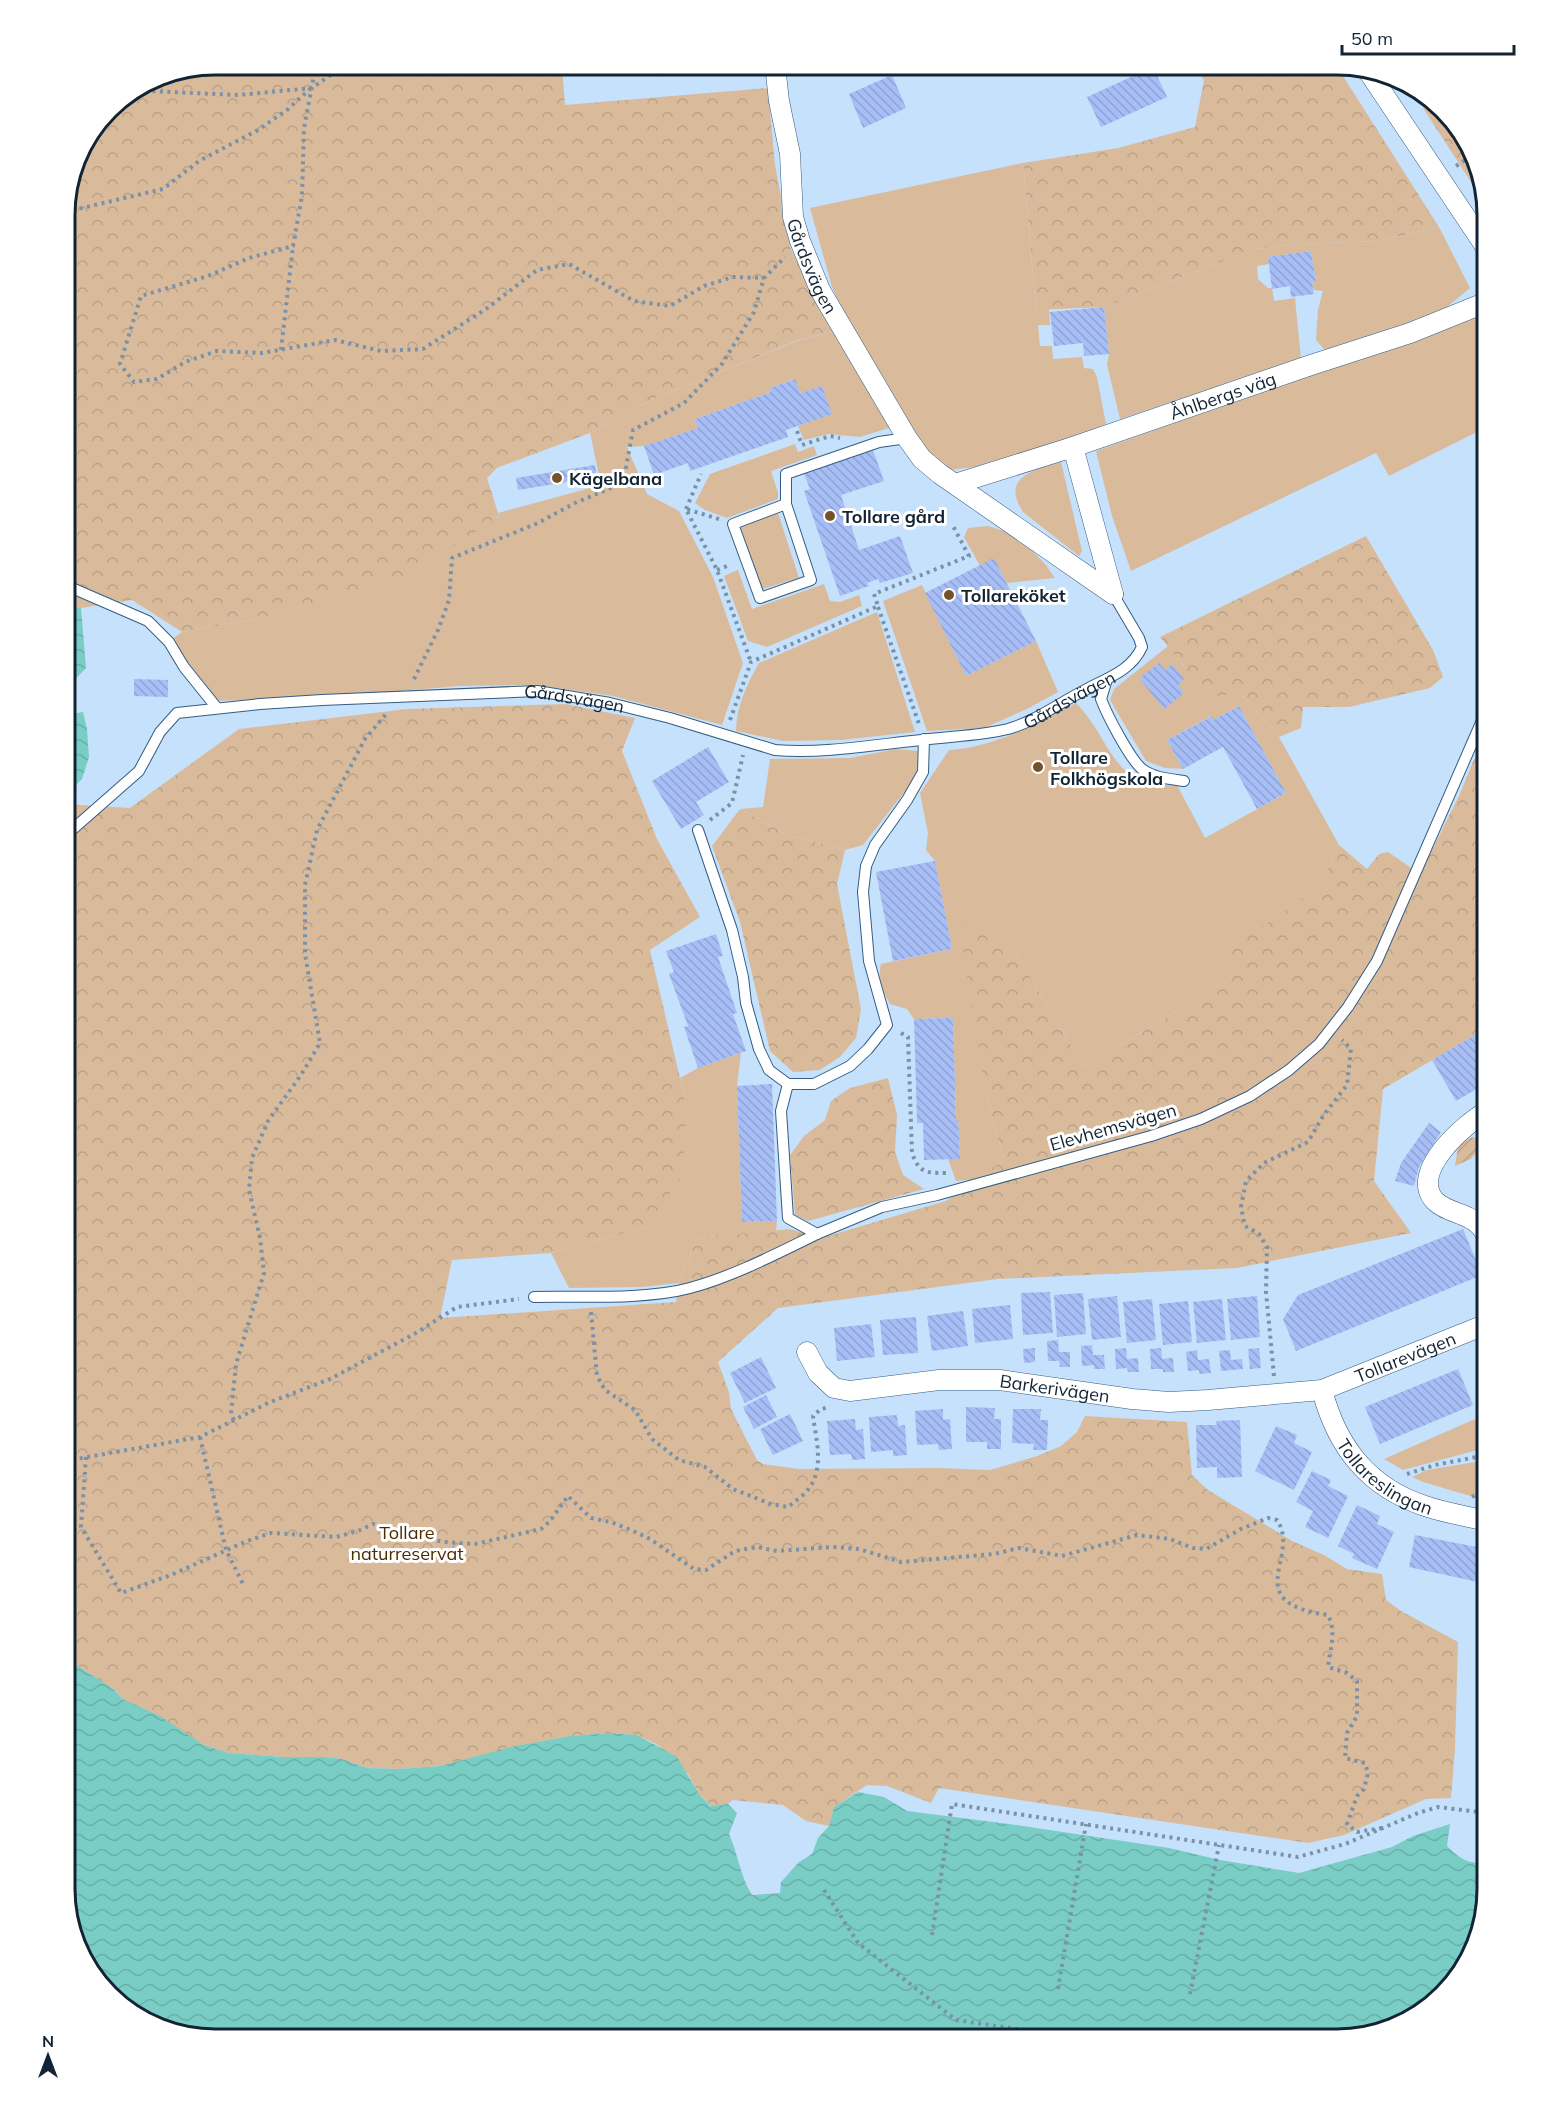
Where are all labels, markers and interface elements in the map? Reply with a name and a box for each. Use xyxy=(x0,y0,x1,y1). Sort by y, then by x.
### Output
scale bar xyxy=(1342,18,1514,56)
text: 50 m xyxy=(1351,27,1393,50)
street label: Gårdsvägen xyxy=(782,216,843,318)
street label: Åhlbergs väg xyxy=(1167,366,1279,424)
place label: Kägelbana xyxy=(569,467,662,490)
marker: Kägelbana xyxy=(550,471,564,485)
place label: Tollare gård xyxy=(842,505,945,528)
marker: Tollare gård xyxy=(823,509,837,523)
place label: Tollareköket xyxy=(961,584,1066,607)
marker: Tollareköket xyxy=(942,588,956,602)
street label: Gårdsvägen xyxy=(1019,665,1119,734)
street label: Gårdsvägen xyxy=(524,679,627,718)
place label: Tollare Folkhögskola xyxy=(1050,746,1163,790)
marker: Tollare Folkhögskola xyxy=(1031,760,1045,774)
street label: Elevhemsvägen xyxy=(1047,1098,1179,1156)
street label: Tollarevägen xyxy=(1351,1326,1459,1387)
street label: Barkerivägen xyxy=(998,1369,1111,1407)
street label: Tollareslingan xyxy=(1332,1434,1436,1519)
park label: Tollare naturreservat xyxy=(350,1521,464,1565)
north arrow xyxy=(18,2026,78,2086)
text: N xyxy=(42,2031,54,2051)

